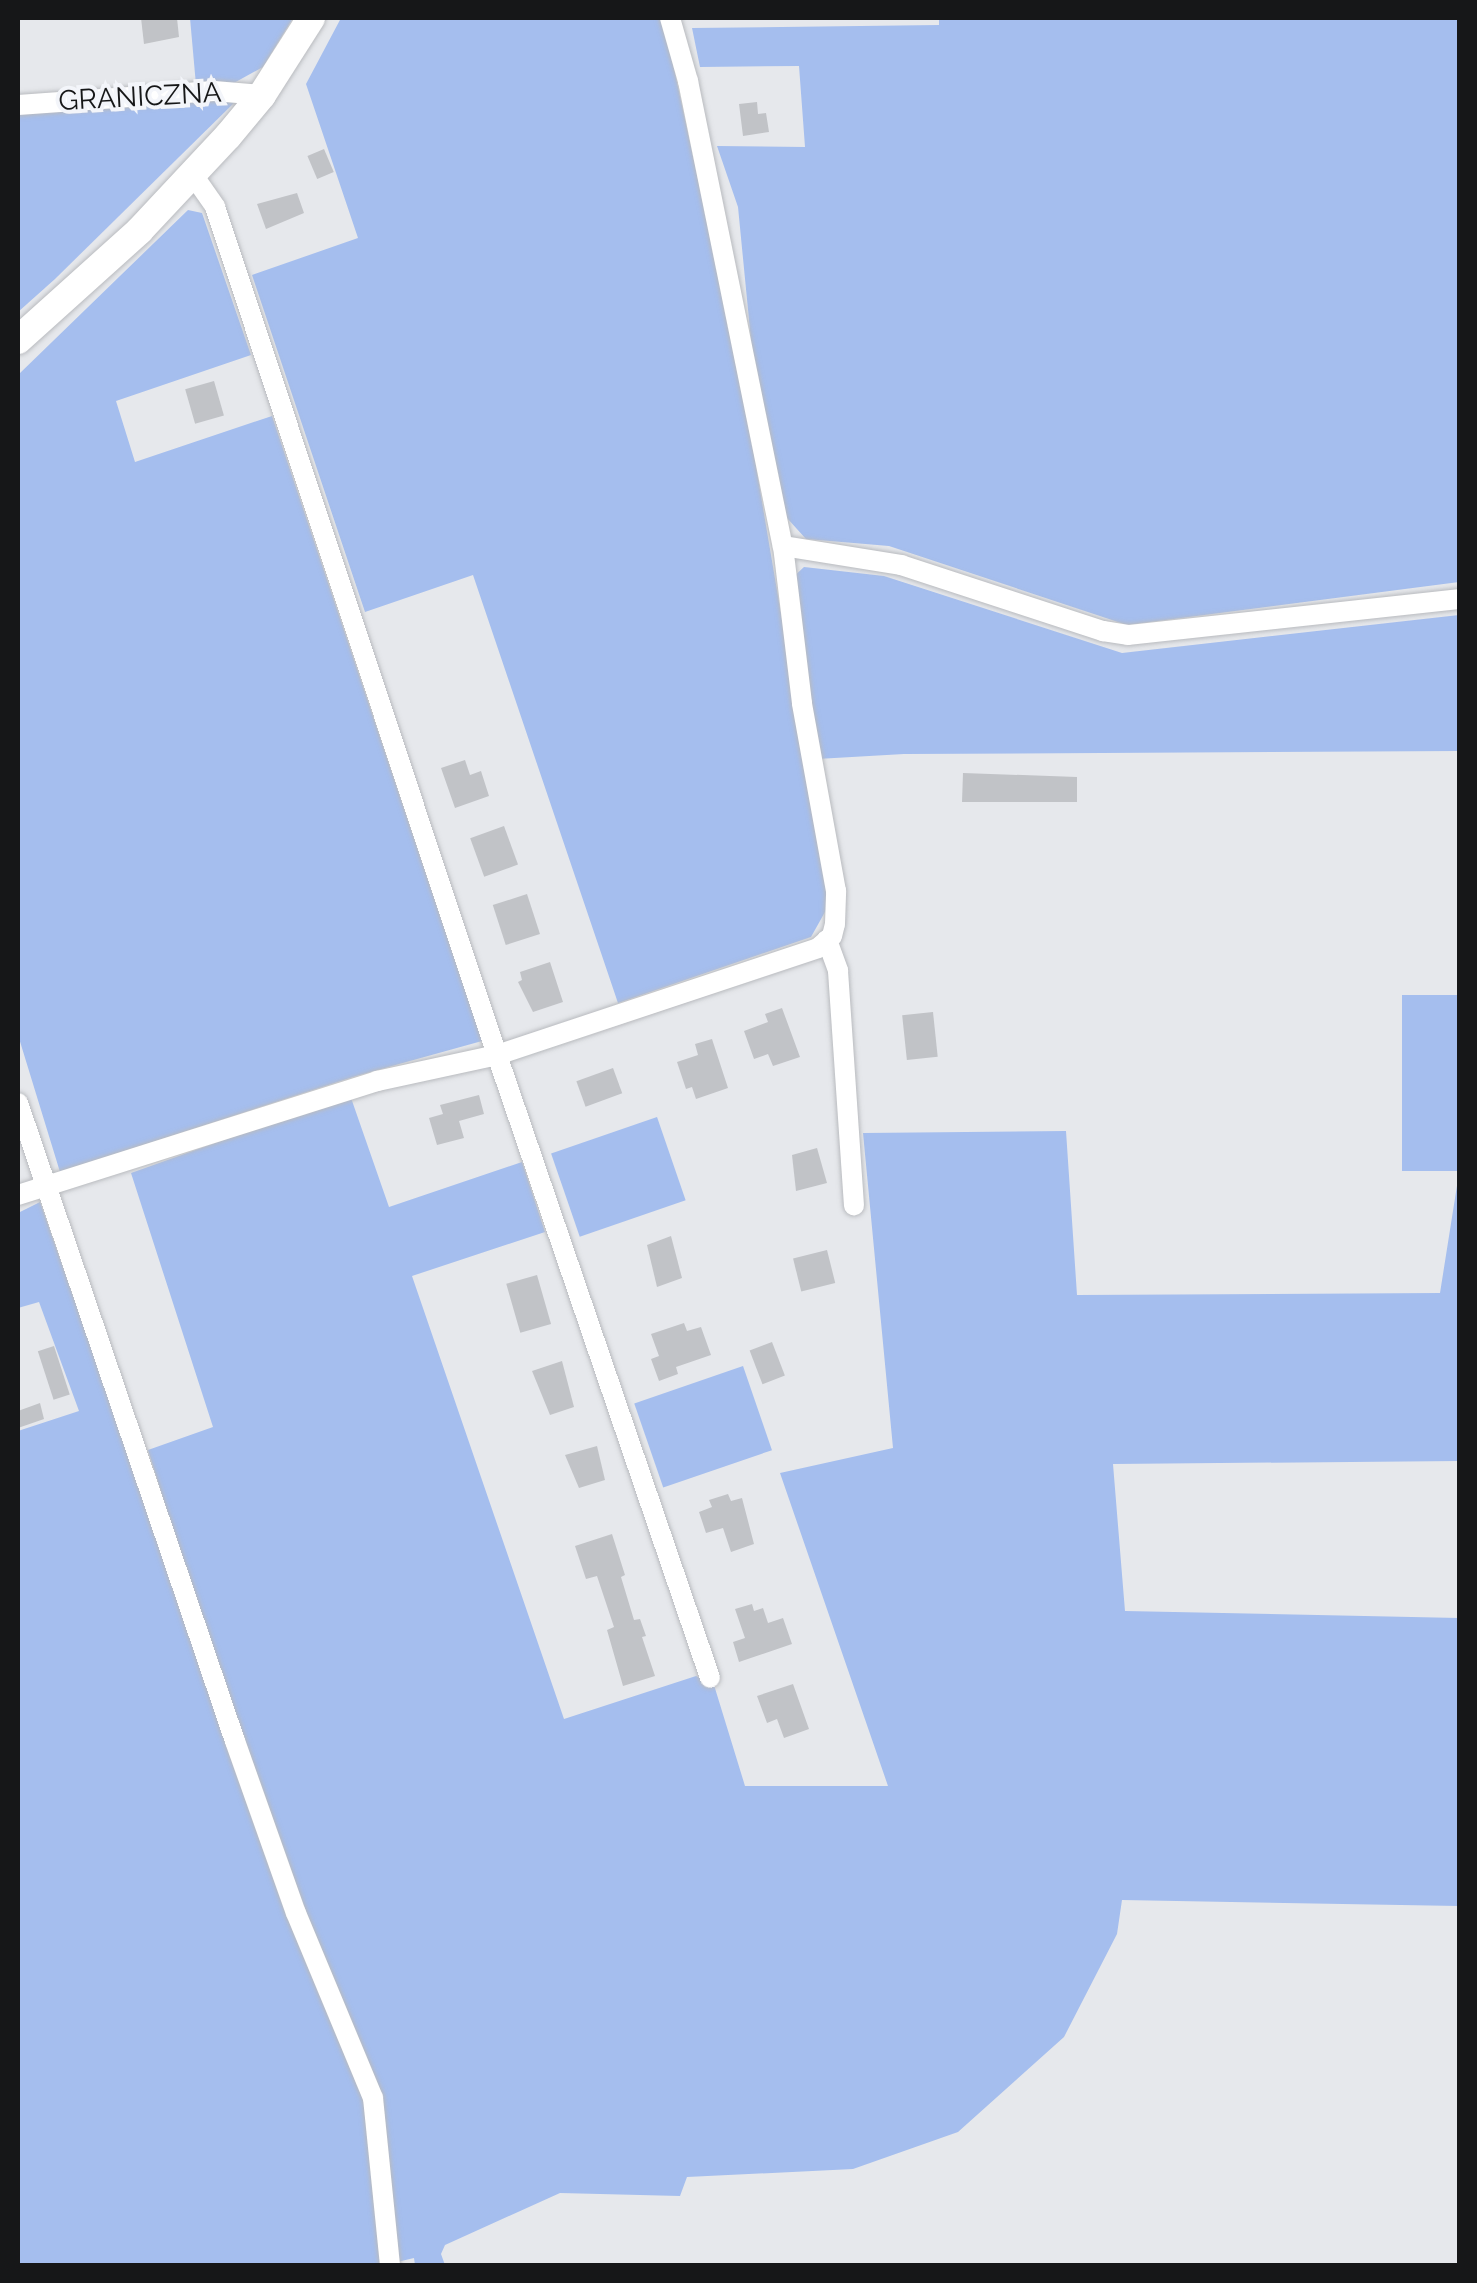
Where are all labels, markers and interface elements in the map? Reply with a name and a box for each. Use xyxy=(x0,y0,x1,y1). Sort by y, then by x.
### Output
street label: GRANICZNA xyxy=(58,76,222,118)

